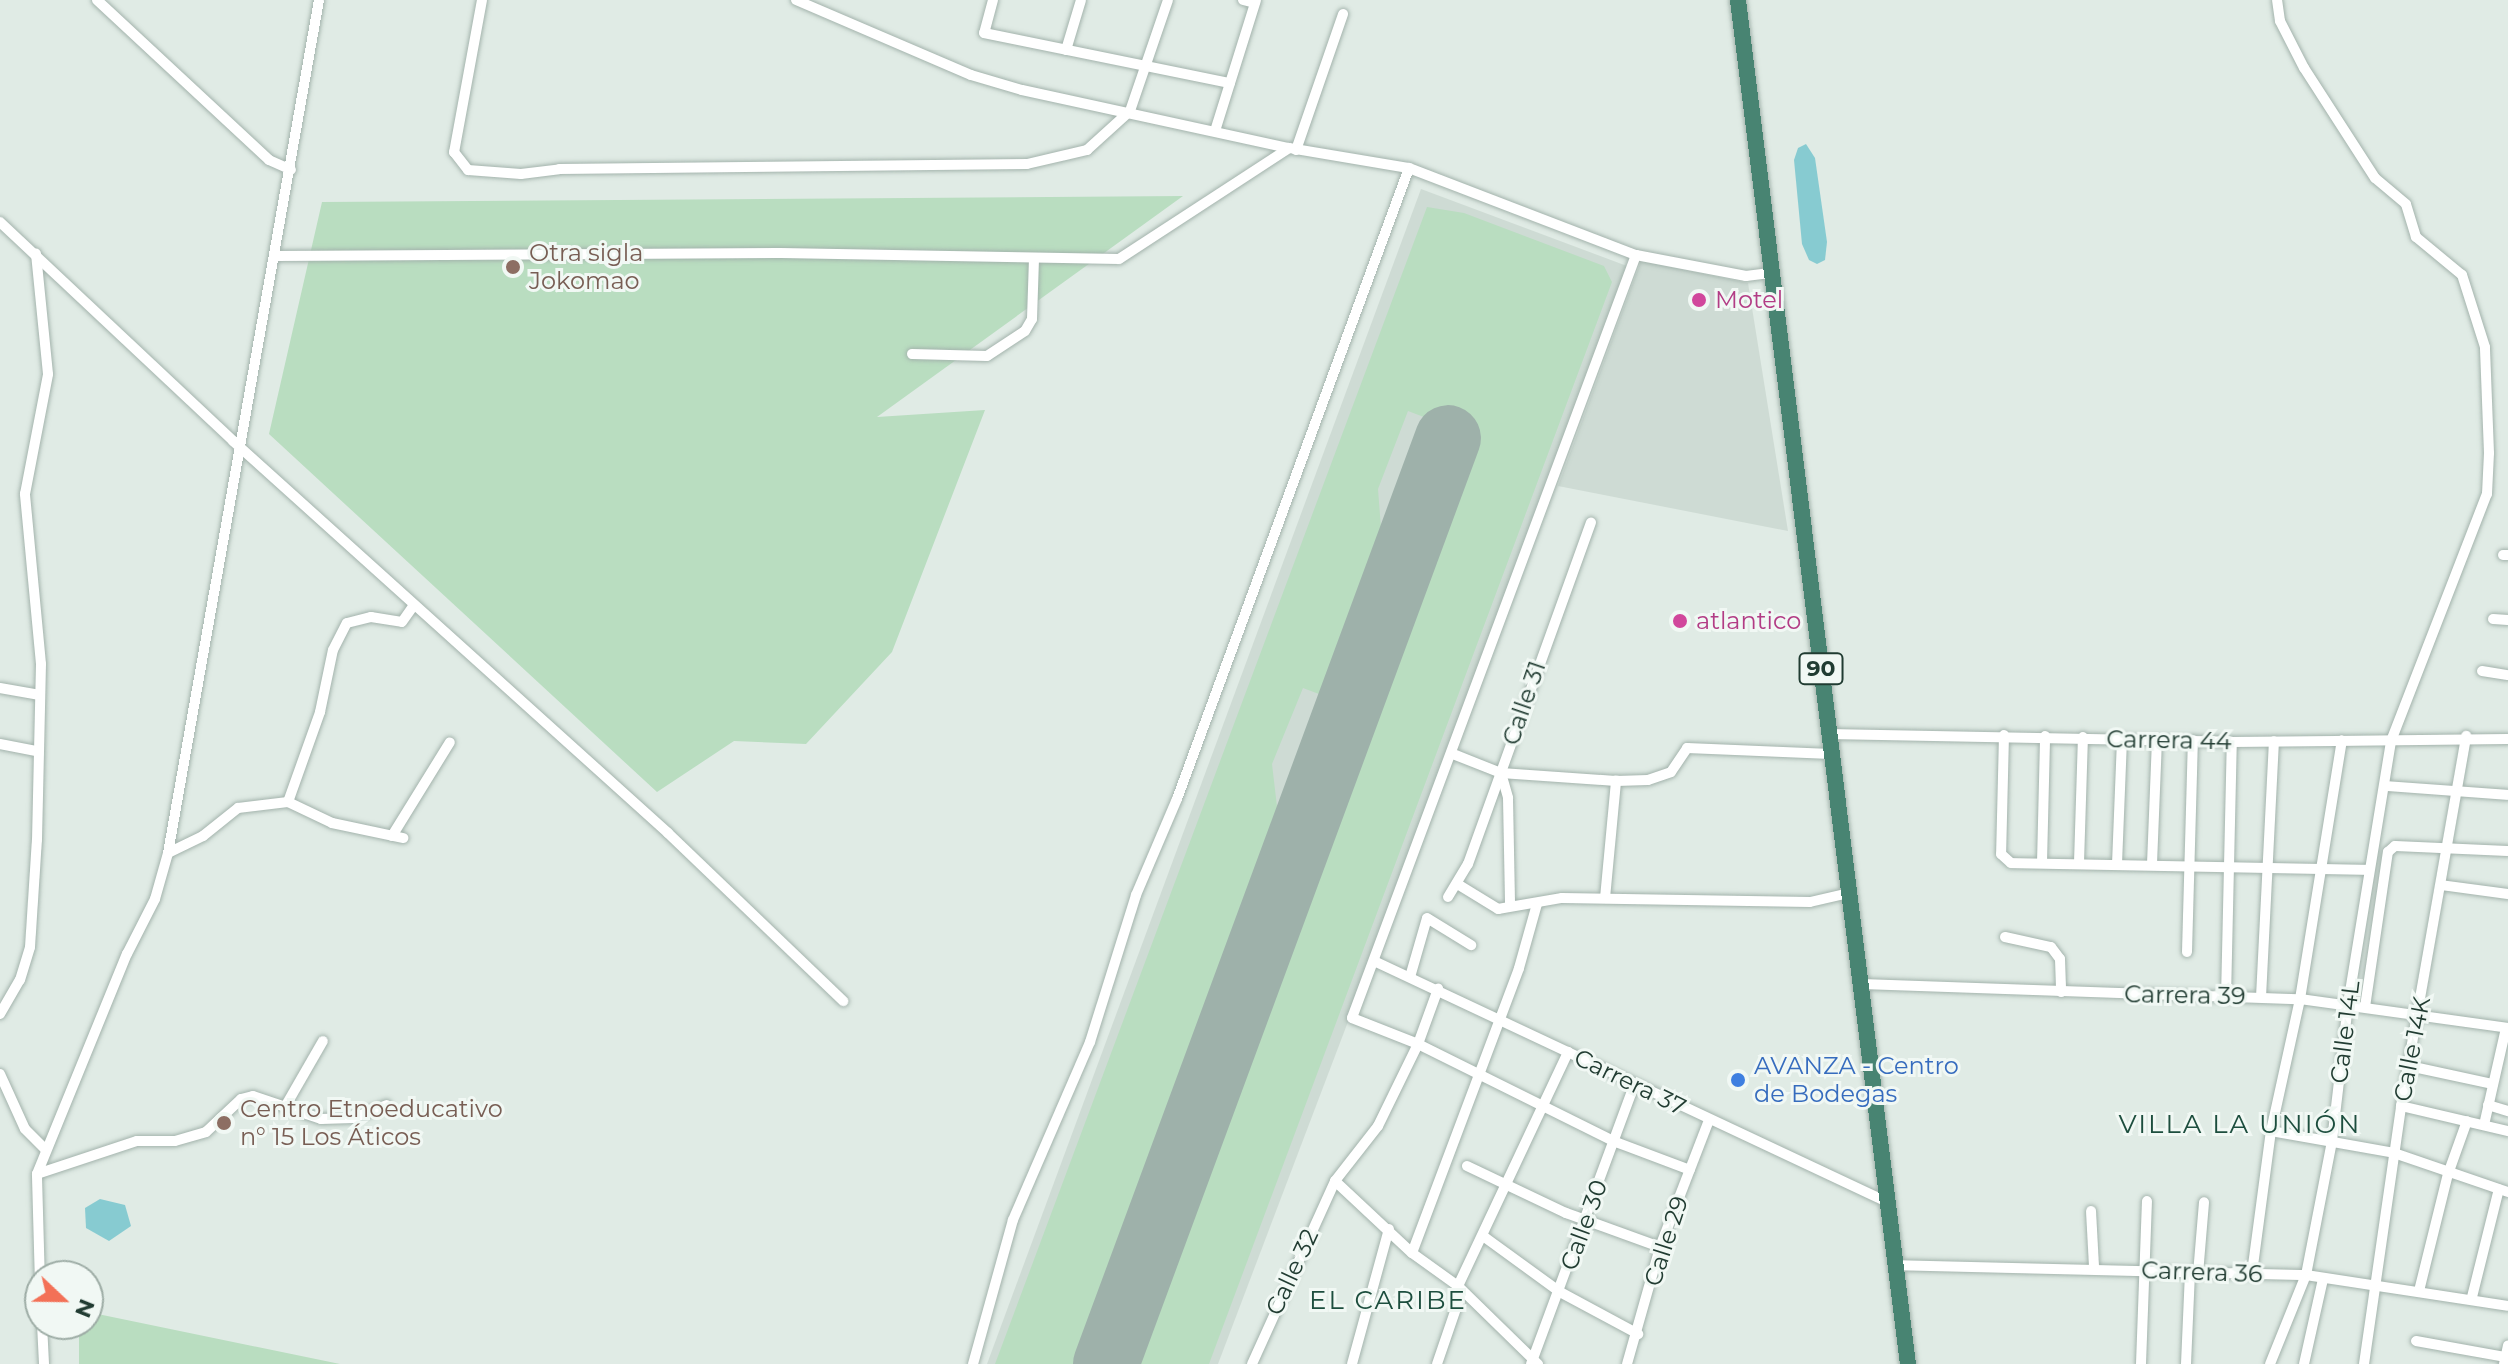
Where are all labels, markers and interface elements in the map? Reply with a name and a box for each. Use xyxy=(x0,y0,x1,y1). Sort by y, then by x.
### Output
place label: Otra sigla Jokomao xyxy=(529,239,643,295)
marker: Otra sigla Jokomao xyxy=(504,258,522,276)
place label: Motel xyxy=(1715,286,1783,314)
marker: Motel xyxy=(1690,291,1708,309)
place label: atlantico xyxy=(1696,607,1801,635)
marker: atlantico xyxy=(1671,612,1689,630)
road number: 90 xyxy=(1797,651,1845,687)
street label: Calle 31 xyxy=(1496,657,1552,749)
street label: Carrera 44 xyxy=(2106,725,2232,755)
street label: Calle 14L xyxy=(2324,979,2366,1085)
street label: Carrera 39 xyxy=(2124,980,2246,1010)
street label: Calle 14K xyxy=(2388,994,2436,1104)
street label: Carrera 37 xyxy=(1569,1043,1691,1121)
place label: AVANZA - Centro de Bodegas xyxy=(1754,1052,1959,1108)
marker: AVANZA - Centro de Bodegas xyxy=(1729,1071,1747,1089)
place label: Centro Etnoeducativo n° 15 Los Áticos xyxy=(240,1095,503,1151)
district label: VILLA LA UNIÓN xyxy=(2119,1109,2361,1141)
marker: Centro Etnoeducativo n° 15 Los Áticos xyxy=(215,1114,233,1132)
street label: Calle 30 xyxy=(1554,1176,1614,1274)
street label: Calle 29 xyxy=(1638,1192,1694,1290)
street label: Calle 32 xyxy=(1260,1224,1324,1320)
street label: Carrera 36 xyxy=(2141,1255,2263,1289)
north arrow xyxy=(24,1260,104,1340)
district label: EL CARIBE xyxy=(1309,1285,1467,1317)
text: N xyxy=(69,1295,101,1322)

